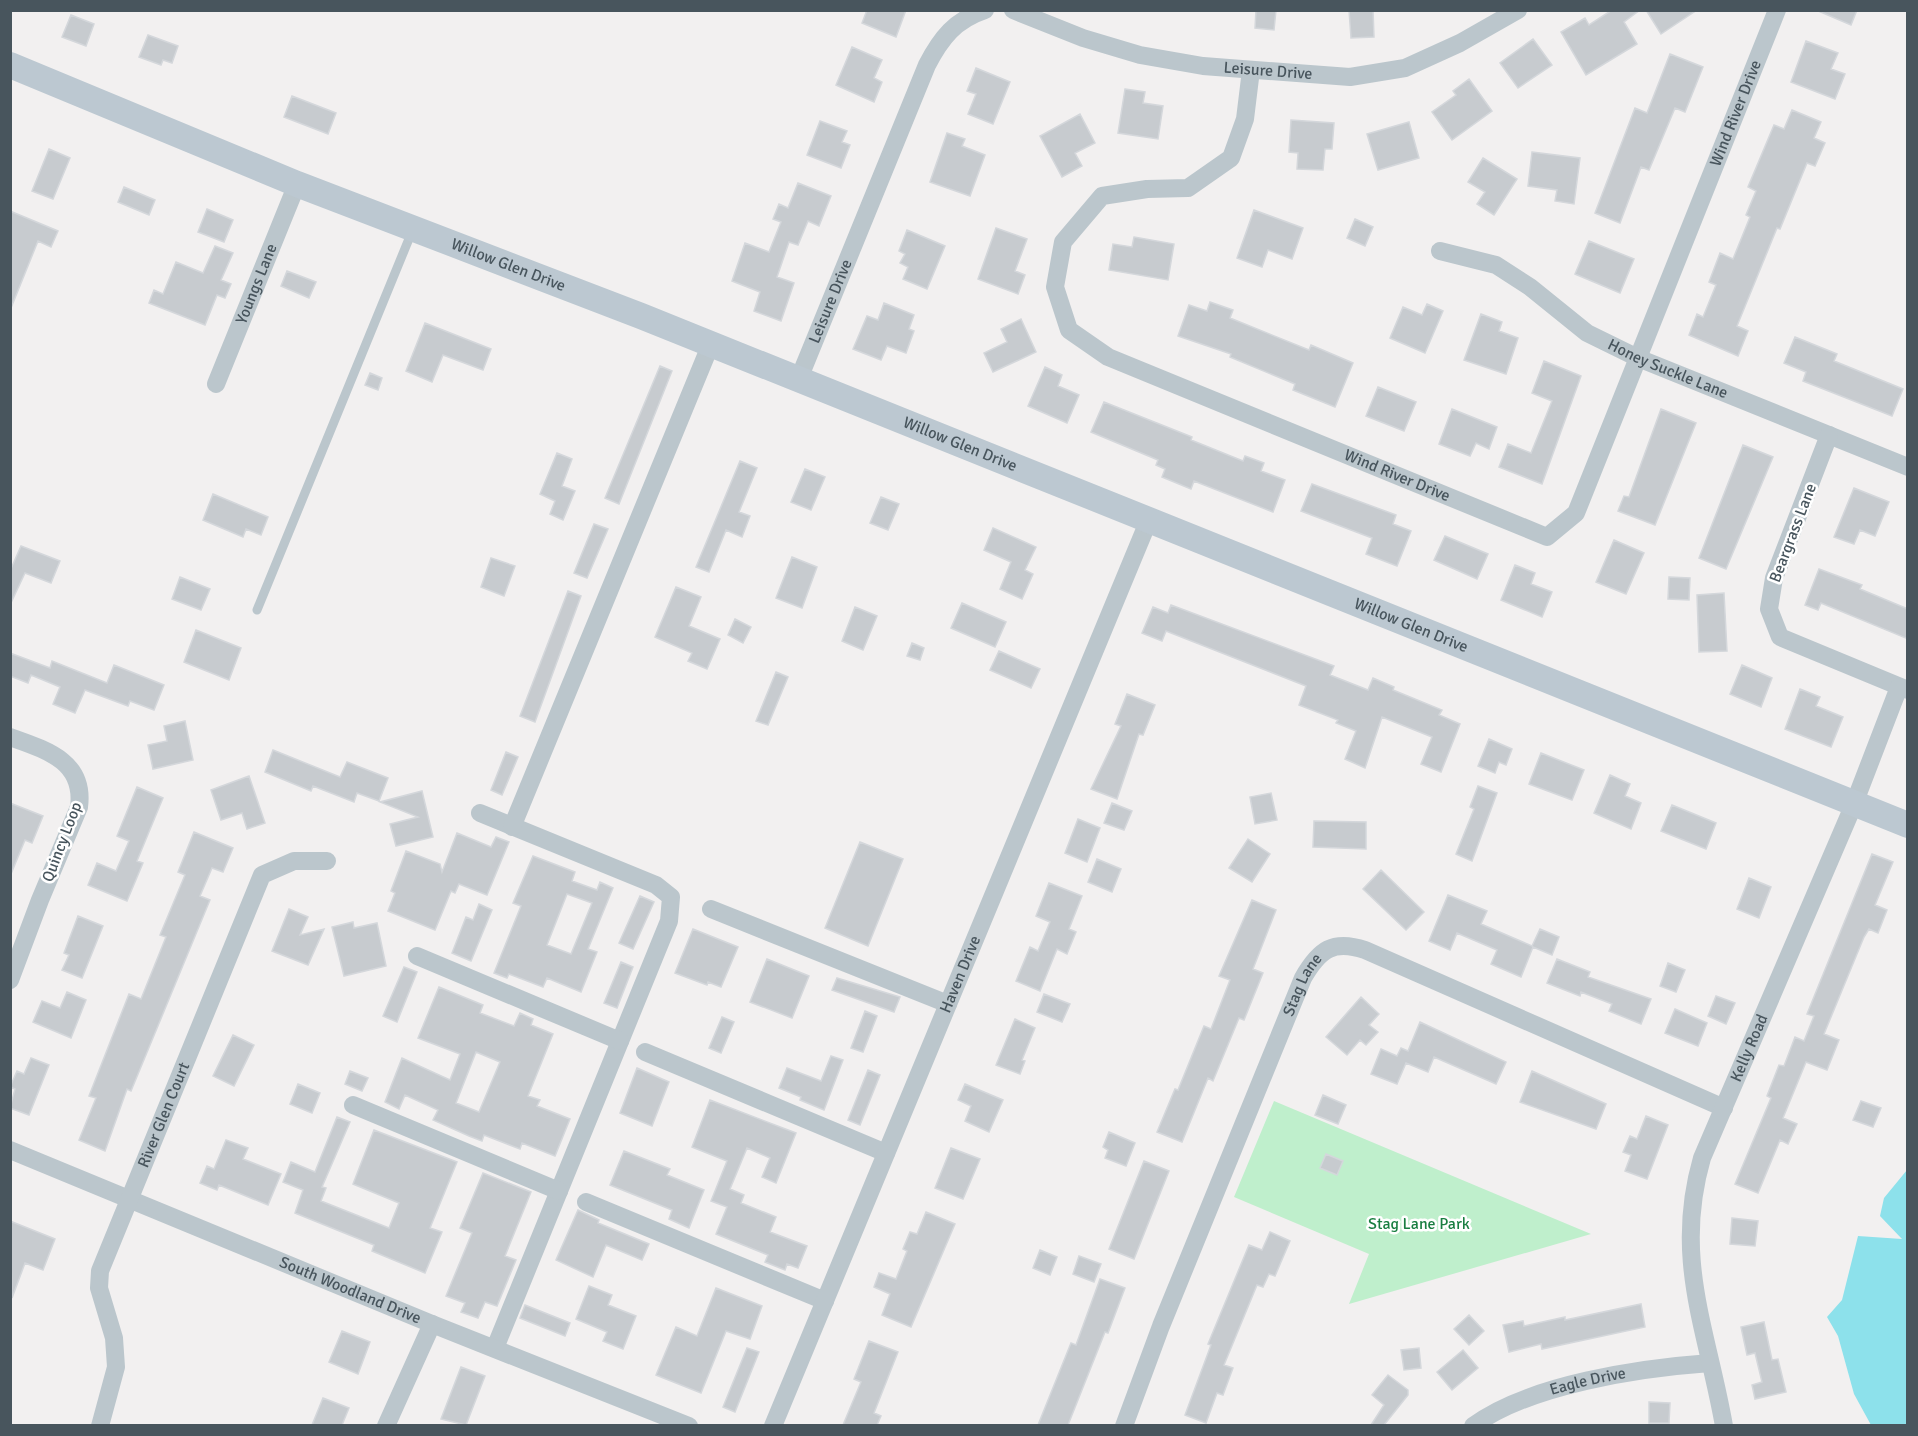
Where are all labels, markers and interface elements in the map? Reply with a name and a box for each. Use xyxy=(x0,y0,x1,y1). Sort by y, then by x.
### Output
street label: Wind River Drive xyxy=(1706,57,1766,169)
street label: Leisure Drive xyxy=(1223,58,1313,84)
street label: Willow Glen Drive xyxy=(448,234,568,296)
street label: Youngs Lane xyxy=(231,241,282,327)
street label: Leisure Drive xyxy=(804,256,857,346)
street label: Honey Suckle Lane xyxy=(1604,335,1731,403)
street label: Willow Glen Drive xyxy=(900,412,1020,476)
street label: Wind River Drive xyxy=(1341,445,1453,506)
street label: Beargrass Lane xyxy=(1765,481,1821,585)
street label: Willow Glen Drive xyxy=(1351,593,1471,657)
street label: Quincy Loop xyxy=(38,799,86,885)
street label: Haven Drive xyxy=(935,933,985,1016)
street label: Stag Lane xyxy=(1279,949,1326,1019)
street label: Kelly Road xyxy=(1726,1011,1773,1085)
street label: River Glen Court xyxy=(133,1059,194,1171)
park label: Stag Lane Park xyxy=(1368,1214,1470,1234)
street label: South Woodland Drive xyxy=(276,1252,424,1328)
street label: Eagle Drive xyxy=(1547,1363,1627,1400)

